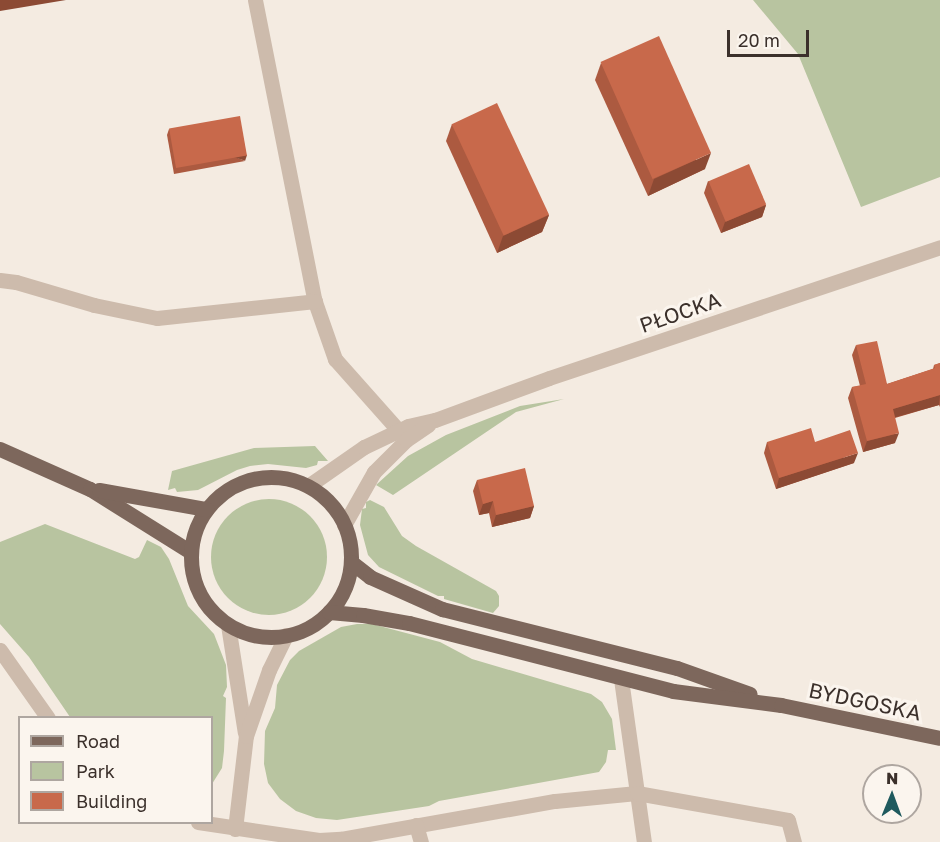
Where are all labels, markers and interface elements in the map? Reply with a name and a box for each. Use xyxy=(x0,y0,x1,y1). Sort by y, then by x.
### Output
scale bar xyxy=(730,18,812,56)
text: 20 m xyxy=(738,29,780,51)
street label: PŁOCKA xyxy=(636,286,724,338)
street label: BYDGOSKA xyxy=(807,677,923,725)
legend xyxy=(18,716,213,824)
text: Road xyxy=(76,730,120,752)
text: Park xyxy=(76,760,115,782)
north arrow xyxy=(862,764,922,824)
text: N xyxy=(886,768,899,788)
text: Building xyxy=(76,790,147,812)

